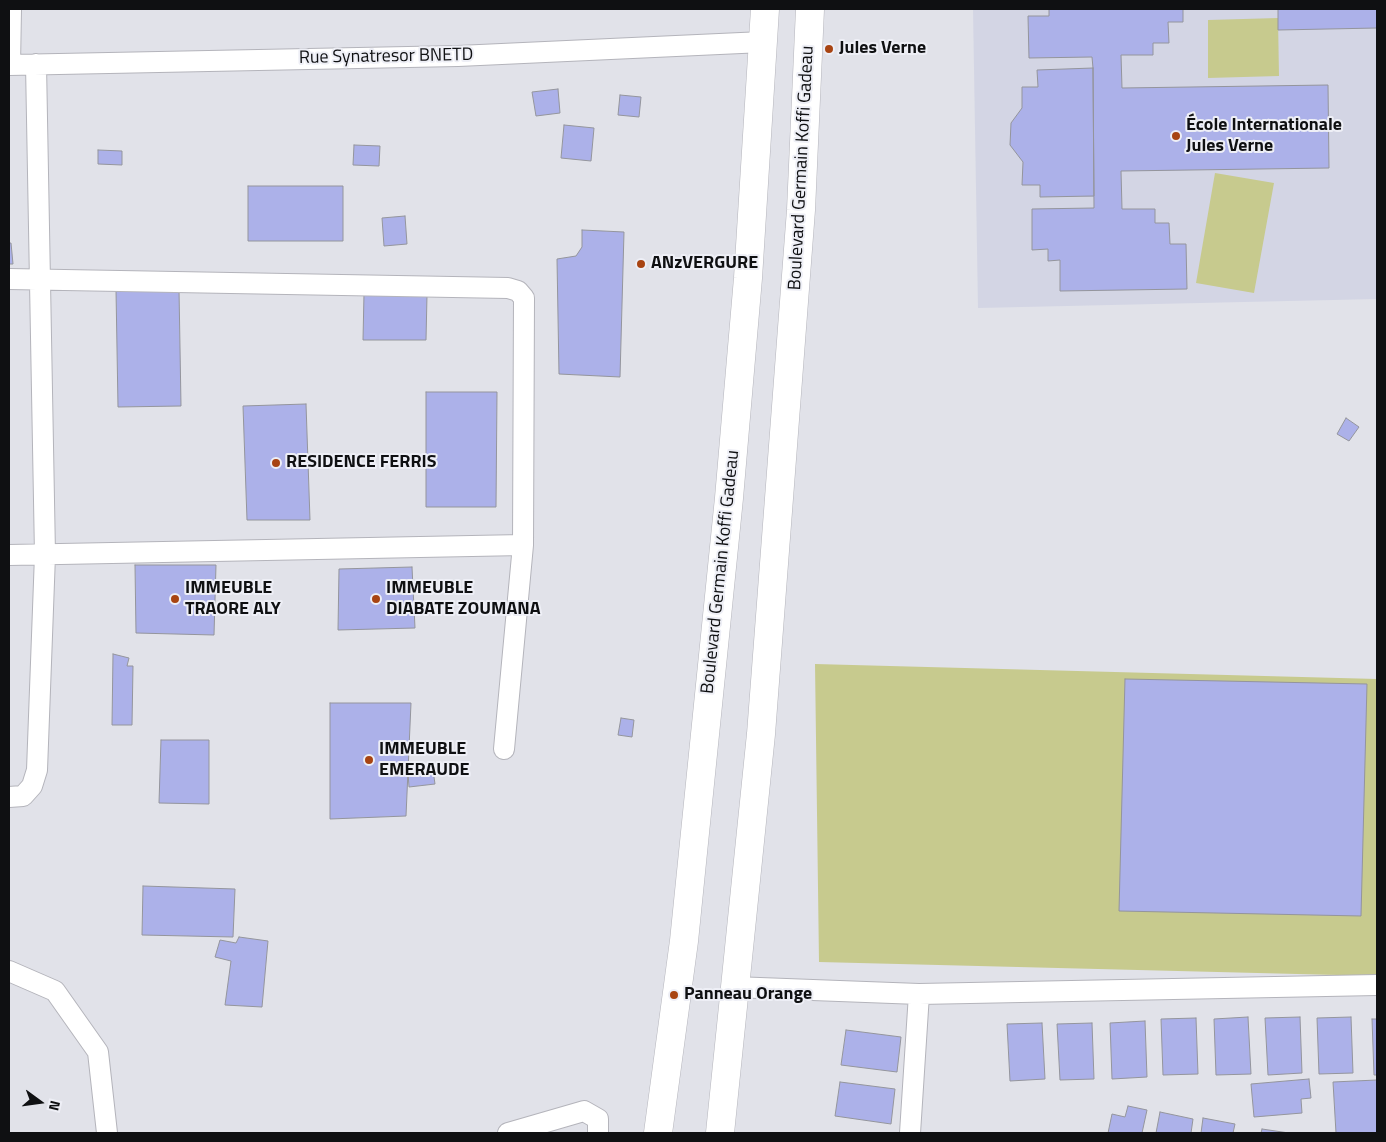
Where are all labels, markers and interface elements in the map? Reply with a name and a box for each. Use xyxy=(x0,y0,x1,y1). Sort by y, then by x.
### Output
place label: Jules Verne xyxy=(839,38,926,60)
marker: Jules Verne xyxy=(823,43,835,55)
street label: Rue Synatresor BNETD xyxy=(299,45,473,69)
street label: Boulevard Germain Koffi Gadeau xyxy=(785,45,819,291)
place label: École Internationale Jules Verne xyxy=(1186,115,1342,158)
marker: École Internationale Jules Verne xyxy=(1170,130,1182,142)
place label: ANzVERGURE xyxy=(651,253,758,275)
marker: ANzVERGURE xyxy=(635,258,647,270)
street label: Boulevard Germain Koffi Gadeau xyxy=(697,449,745,695)
place label: RESIDENCE FERRIS xyxy=(286,452,436,474)
marker: RESIDENCE FERRIS xyxy=(270,457,282,469)
place label: IMMEUBLE TRAORE ALY xyxy=(185,578,281,620)
place label: IMMEUBLE DIABATE ZOUMANA xyxy=(386,578,541,620)
marker: IMMEUBLE TRAORE ALY xyxy=(169,593,181,605)
marker: IMMEUBLE DIABATE ZOUMANA xyxy=(370,593,382,605)
place label: IMMEUBLE EMERAUDE xyxy=(379,739,469,782)
marker: IMMEUBLE EMERAUDE xyxy=(363,754,375,766)
place label: Panneau Orange xyxy=(684,984,812,1006)
marker: Panneau Orange xyxy=(668,989,680,1001)
north arrow xyxy=(15,1077,65,1127)
text: N xyxy=(44,1098,66,1113)

